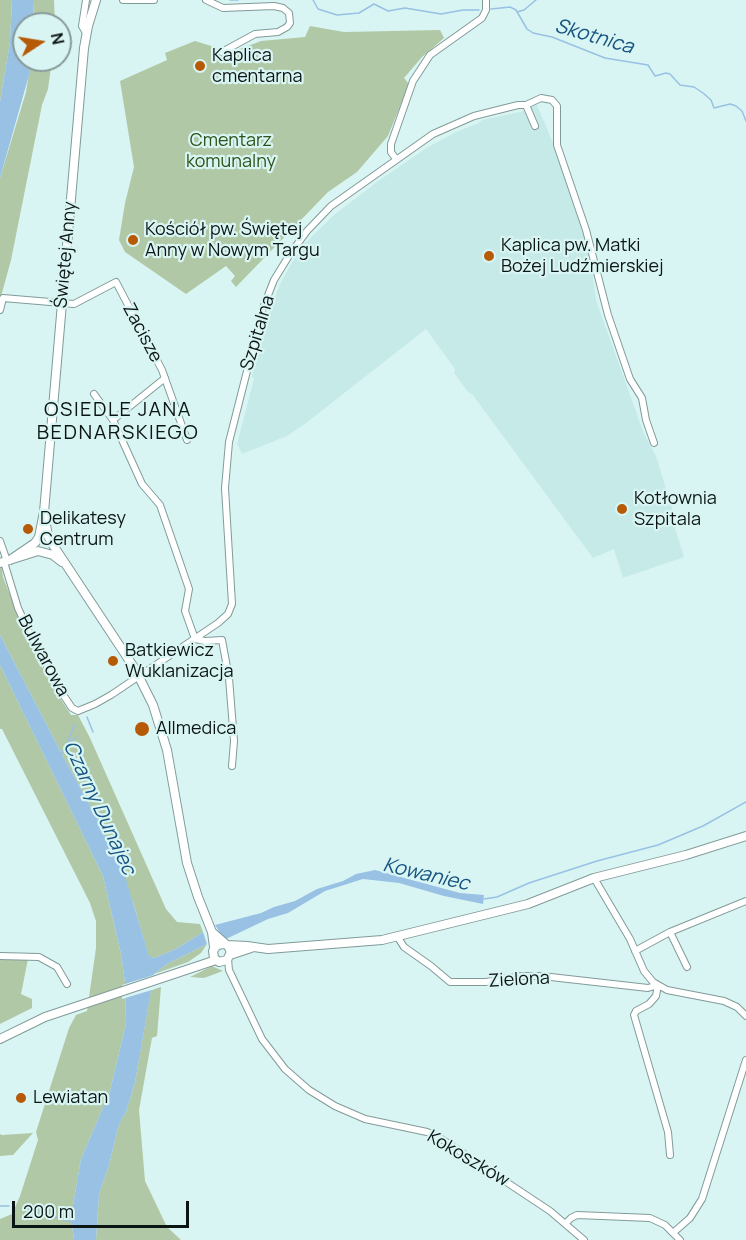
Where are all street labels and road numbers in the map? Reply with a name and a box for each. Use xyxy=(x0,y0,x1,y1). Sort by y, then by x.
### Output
street label: Świętej Anny xyxy=(51,201,81,309)
street label: Szpitalna xyxy=(236,293,280,373)
street label: Zacisze xyxy=(118,300,166,366)
street label: Bulwarowa xyxy=(13,612,73,700)
street label: Zielona xyxy=(488,968,550,992)
street label: Kokoszków xyxy=(423,1126,513,1192)

